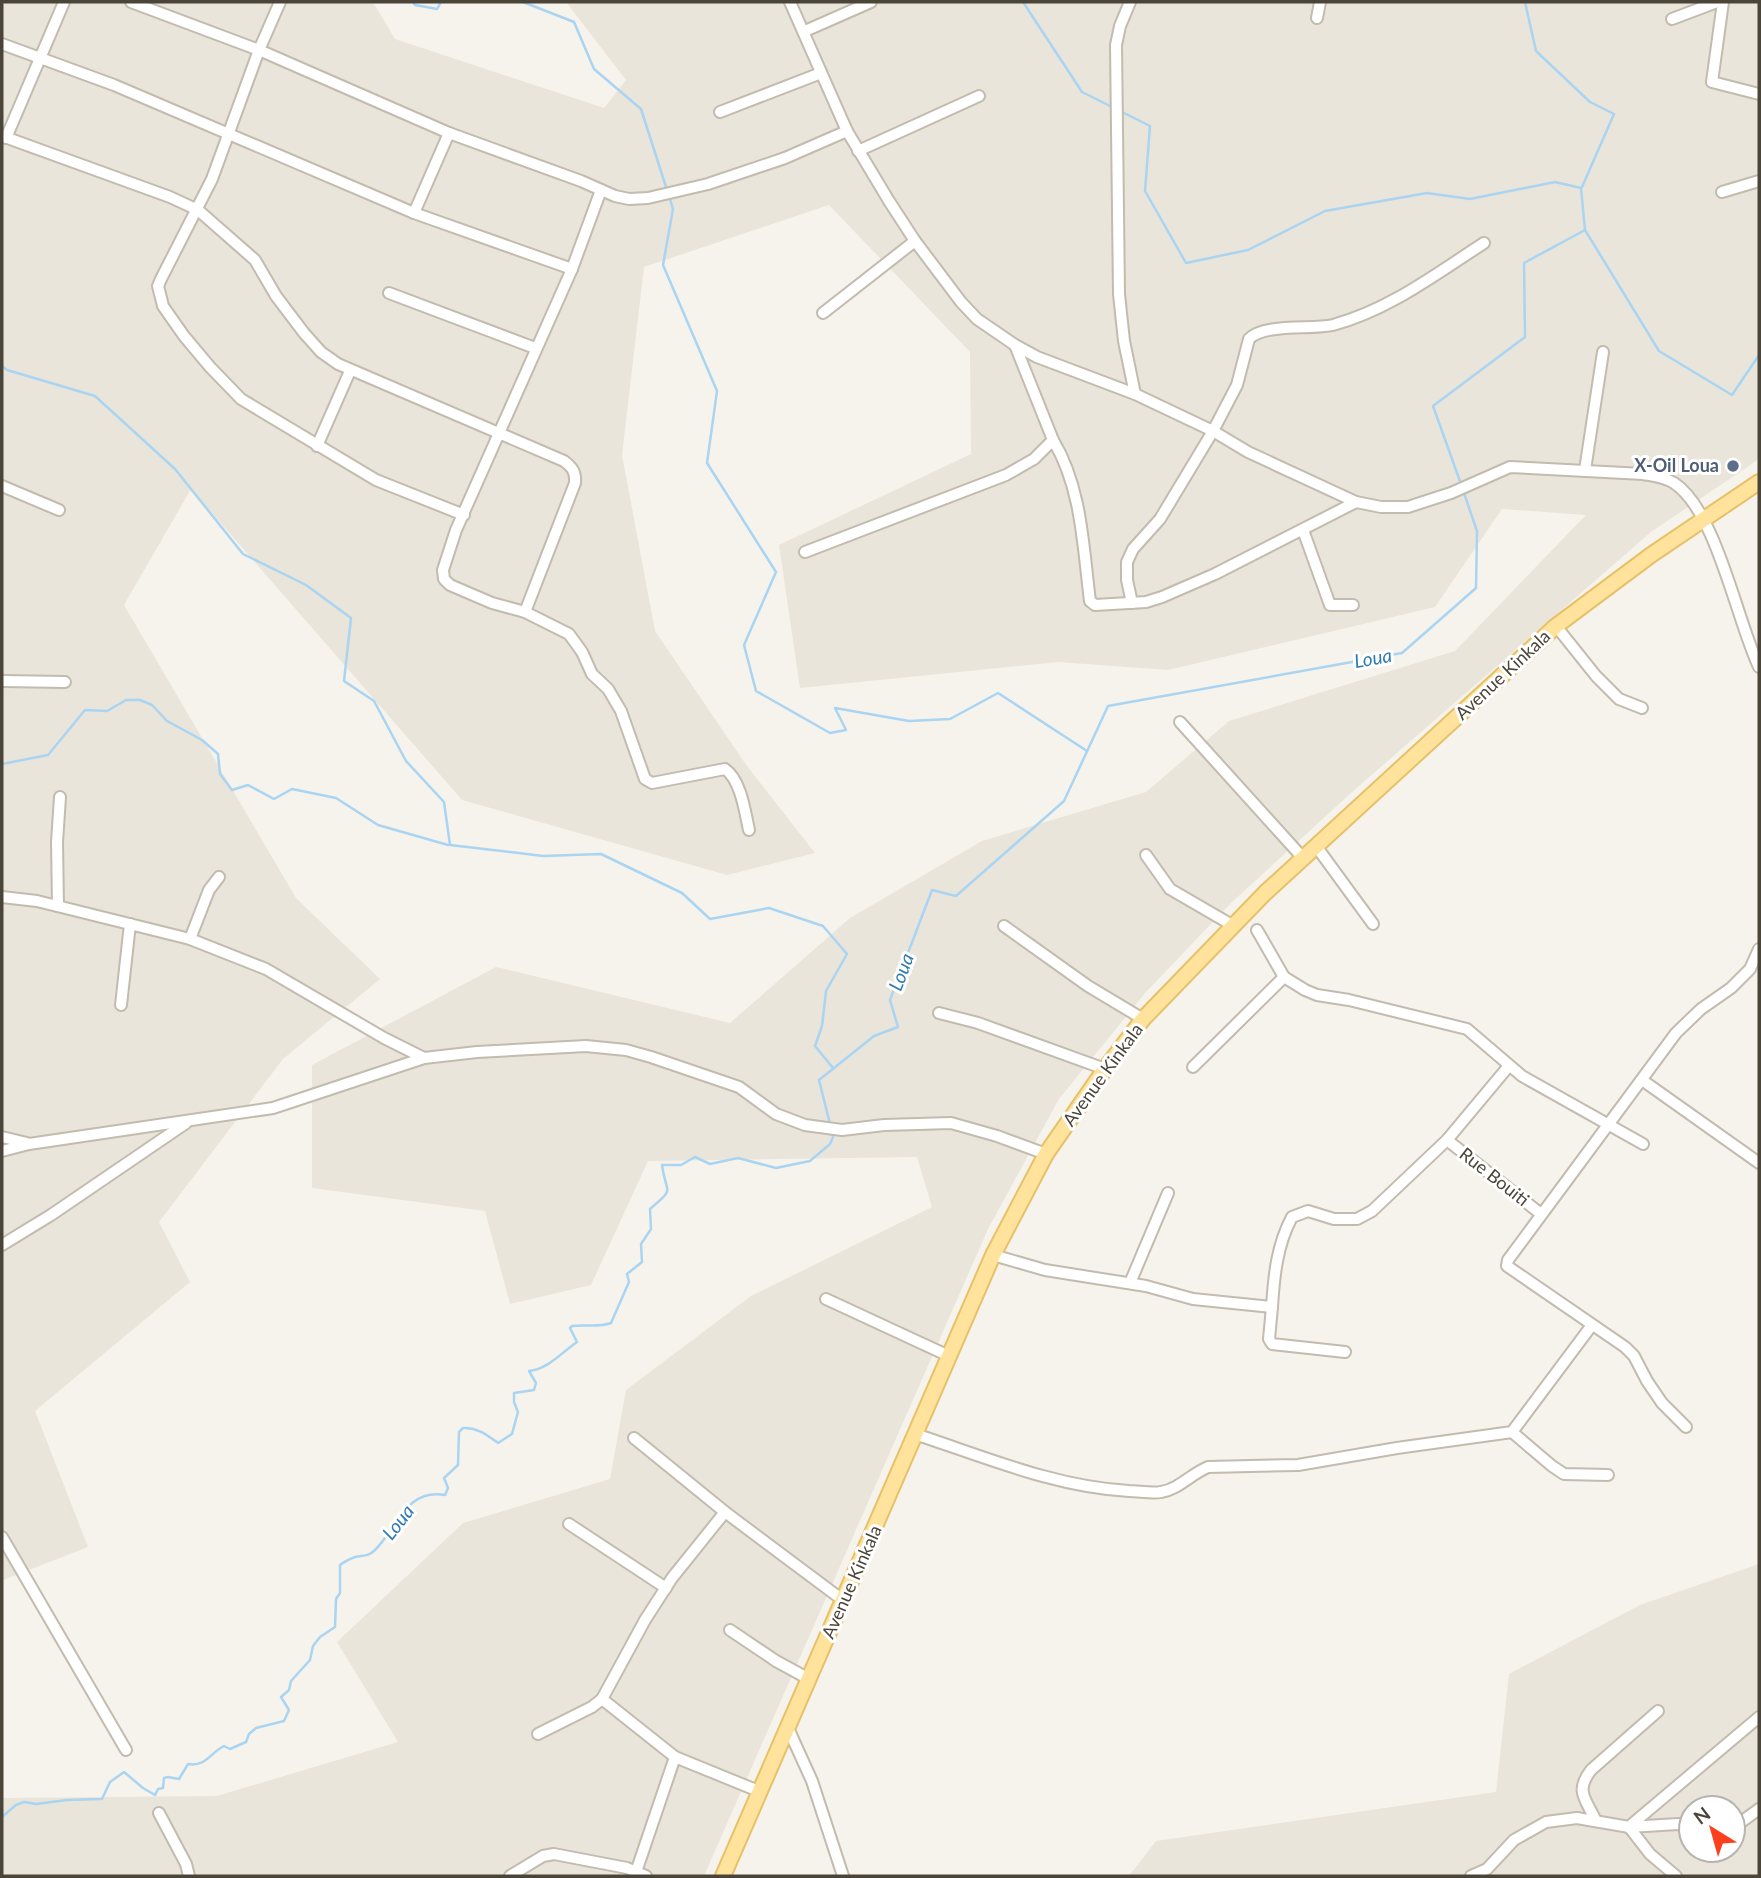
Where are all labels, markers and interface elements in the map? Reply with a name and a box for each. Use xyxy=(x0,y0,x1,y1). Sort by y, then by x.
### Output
place label: X-Oil Loua xyxy=(1634,454,1719,476)
marker: X-Oil Loua xyxy=(1725,458,1741,474)
street label: Avenue Kinkala xyxy=(1450,625,1554,724)
water label: Loua xyxy=(1352,643,1394,672)
water label: Loua xyxy=(883,950,918,994)
street label: Avenue Kinkala xyxy=(1058,1019,1147,1130)
street label: Rue Bouiti xyxy=(1455,1142,1534,1210)
water label: Loua xyxy=(377,1500,418,1544)
street label: Avenue Kinkala xyxy=(816,1521,886,1642)
north arrow xyxy=(1677,1794,1747,1864)
text: N xyxy=(1689,1801,1714,1829)

